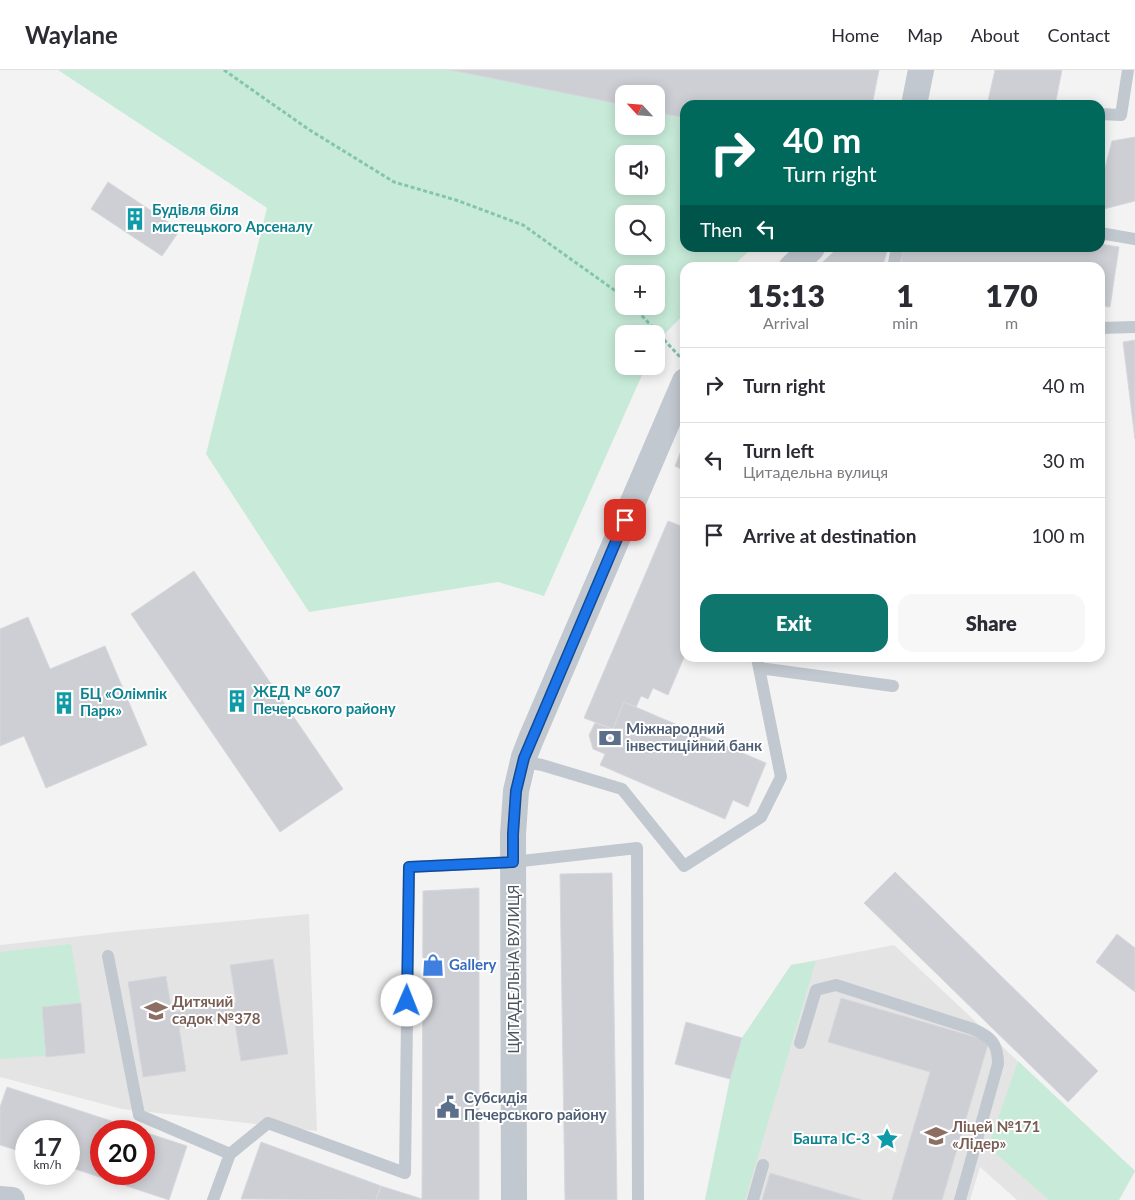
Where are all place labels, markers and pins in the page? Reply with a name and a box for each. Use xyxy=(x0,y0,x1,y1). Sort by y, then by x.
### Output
place label: Будівля біля мистецького Арсеналу xyxy=(152,200,313,235)
building icon: Будівля біля мистецького Арсеналу xyxy=(122,206,148,232)
pin xyxy=(604,499,646,541)
place label: ЖЕД № 607 Печерського району xyxy=(253,682,396,717)
place label: БЦ «Олімпік Парк» xyxy=(80,684,168,719)
building icon: ЖЕД № 607 Печерського району xyxy=(224,688,250,714)
building icon: БЦ «Олімпік Парк» xyxy=(51,690,77,716)
place label: Міжнародний інвестиційний банк xyxy=(626,719,763,754)
bank icon: Міжнародний інвестиційний банк xyxy=(597,725,623,751)
shop icon: Gallery xyxy=(420,952,446,978)
place label: Gallery xyxy=(449,955,497,973)
place label: Дитячий садок №378 xyxy=(172,992,261,1027)
school or university icon: Дитячий садок №378 xyxy=(143,998,169,1024)
place label: Субсидія Печерського району xyxy=(464,1088,607,1123)
public building icon: Субсидія Печерського району xyxy=(435,1094,461,1120)
place label: Ліцей №171 «Лідер» xyxy=(951,1117,1040,1152)
school or university icon: Ліцей №171 «Лідер» xyxy=(923,1123,949,1149)
place icon: Башта ІС-3 xyxy=(874,1126,900,1152)
place label: Башта ІС-3 xyxy=(793,1129,870,1147)

